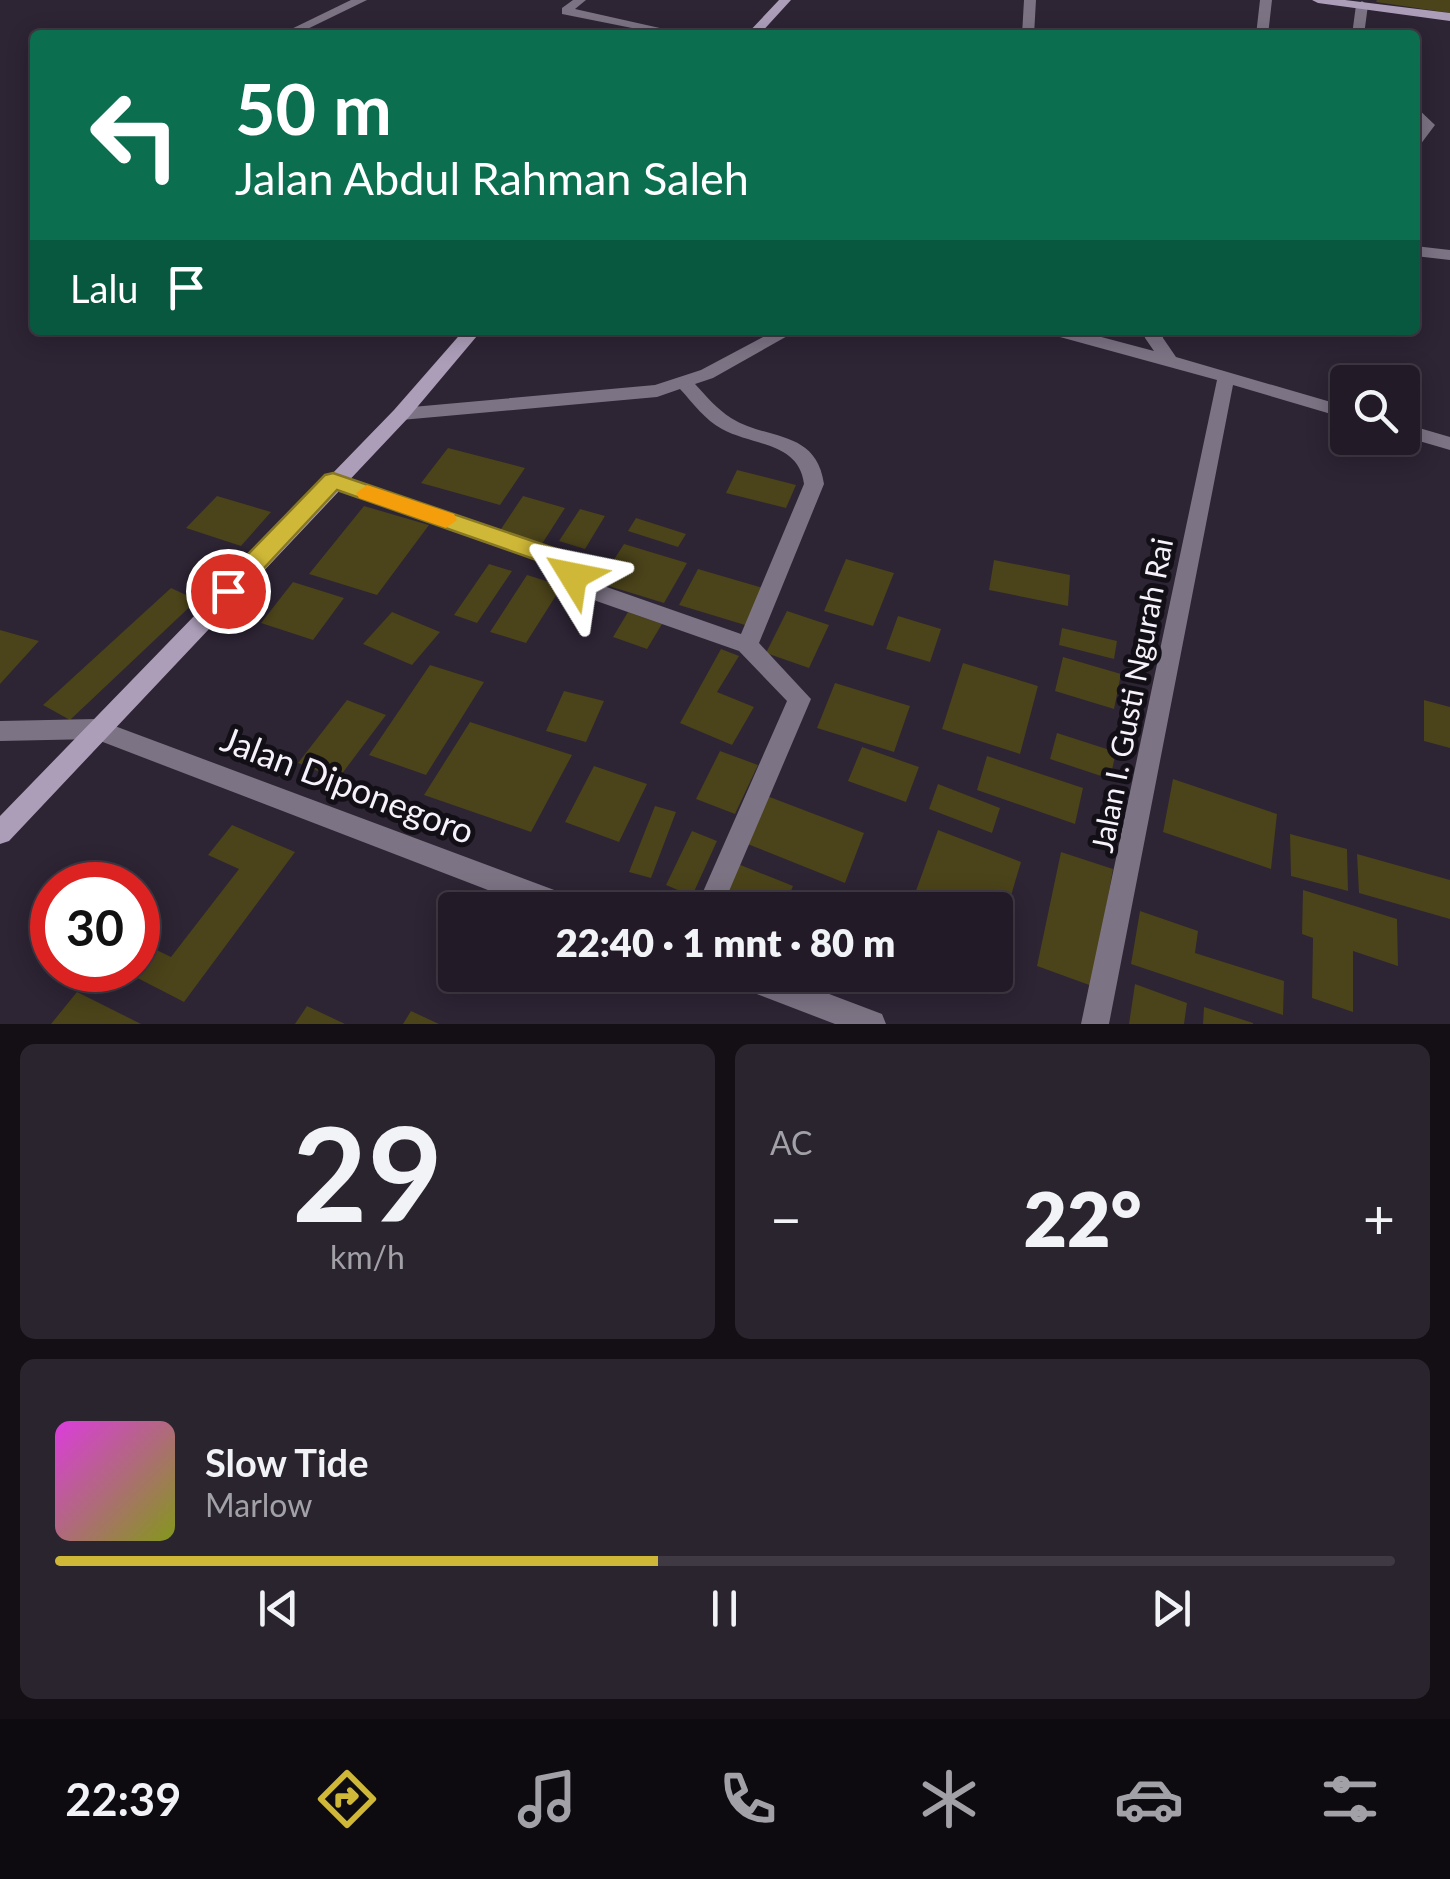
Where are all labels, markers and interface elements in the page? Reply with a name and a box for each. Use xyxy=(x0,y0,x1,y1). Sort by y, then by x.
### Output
text: 50 m xyxy=(235,66,392,150)
icon: left xyxy=(70,70,200,200)
text: Jalan Abdul Rahman Saleh xyxy=(235,151,749,205)
icon: arrive xyxy=(159,260,214,315)
text: Lalu xyxy=(70,265,139,311)
map controls xyxy=(1330,365,1420,455)
button: search xyxy=(1330,365,1420,455)
position arrow xyxy=(521,524,625,628)
street label: Jalan I. Gusti Ngurah Rai xyxy=(1083,535,1179,855)
pin xyxy=(186,549,271,634)
icon: arrive xyxy=(201,564,256,619)
street label: Jalan Diponegoro xyxy=(216,716,480,852)
speed limit sign: 30 xyxy=(30,862,160,992)
text: 22:40 · 1 mnt · 80 m xyxy=(556,919,895,965)
text: 29 xyxy=(292,1094,443,1250)
text: AC xyxy=(770,1123,812,1162)
text: 22° xyxy=(1023,1173,1142,1263)
text: − xyxy=(770,1185,802,1251)
text: + xyxy=(1363,1185,1395,1251)
text: km/h xyxy=(330,1237,405,1276)
text: Slow Tide xyxy=(205,1439,368,1485)
text: Marlow xyxy=(205,1485,312,1524)
icon: previous xyxy=(251,1581,306,1636)
icon: pause xyxy=(697,1581,752,1636)
icon: next xyxy=(1144,1581,1199,1636)
icon: directions xyxy=(312,1764,382,1834)
icon: music xyxy=(512,1764,582,1834)
icon: phone xyxy=(713,1764,783,1834)
icon: climate xyxy=(914,1764,984,1834)
icon: car xyxy=(1114,1764,1184,1834)
icon: filters xyxy=(1315,1764,1385,1834)
text: 22:39 xyxy=(65,1772,181,1826)

